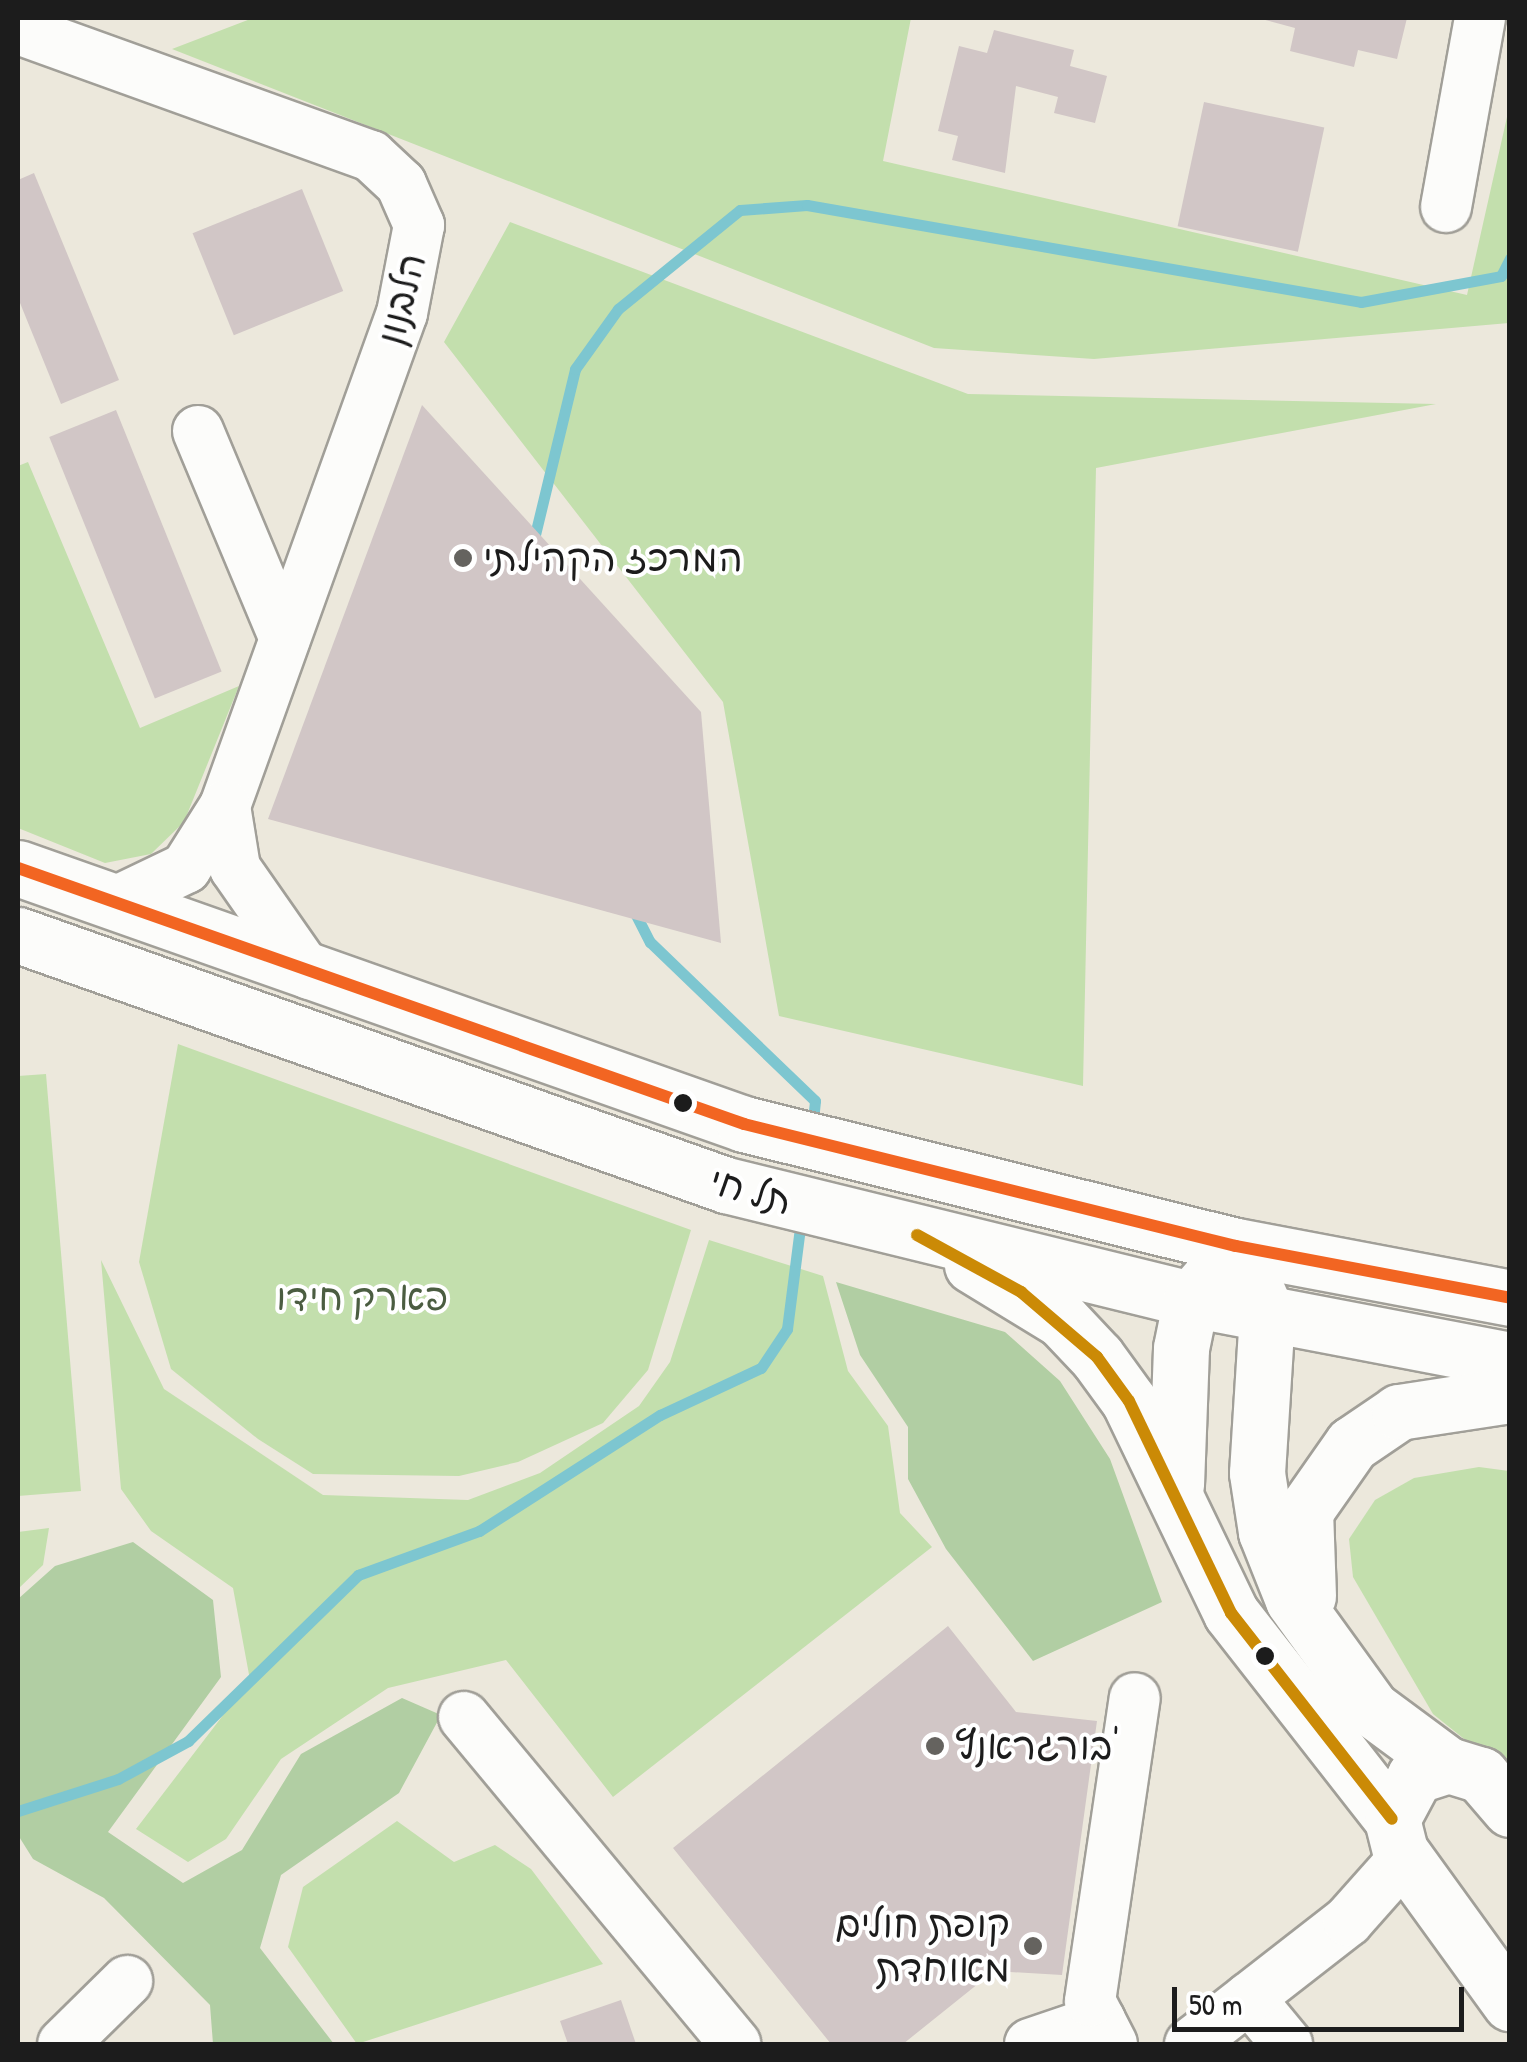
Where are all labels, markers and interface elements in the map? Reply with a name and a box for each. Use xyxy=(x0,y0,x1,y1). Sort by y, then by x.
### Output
street label: הלבנון xyxy=(367,248,435,350)
place label: המרכז הקהילתי xyxy=(483,535,743,581)
marker: המרכז הקהילתי xyxy=(452,547,474,569)
unlabelled marker xyxy=(673,1093,693,1113)
street label: תל חי xyxy=(705,1158,797,1224)
park label: פארק חידו xyxy=(276,1274,448,1320)
unlabelled marker xyxy=(1255,1646,1275,1666)
place label: בורגראנץ' xyxy=(955,1723,1119,1769)
marker: בורגראנץ' xyxy=(924,1735,946,1757)
place label: קופת חולים מאוחדת xyxy=(835,1901,1010,1990)
marker: קופת חולים מאוחדת xyxy=(1020,1933,1046,1959)
scale bar xyxy=(1177,1967,1470,2029)
text: 50 m xyxy=(1189,1984,1242,2024)

